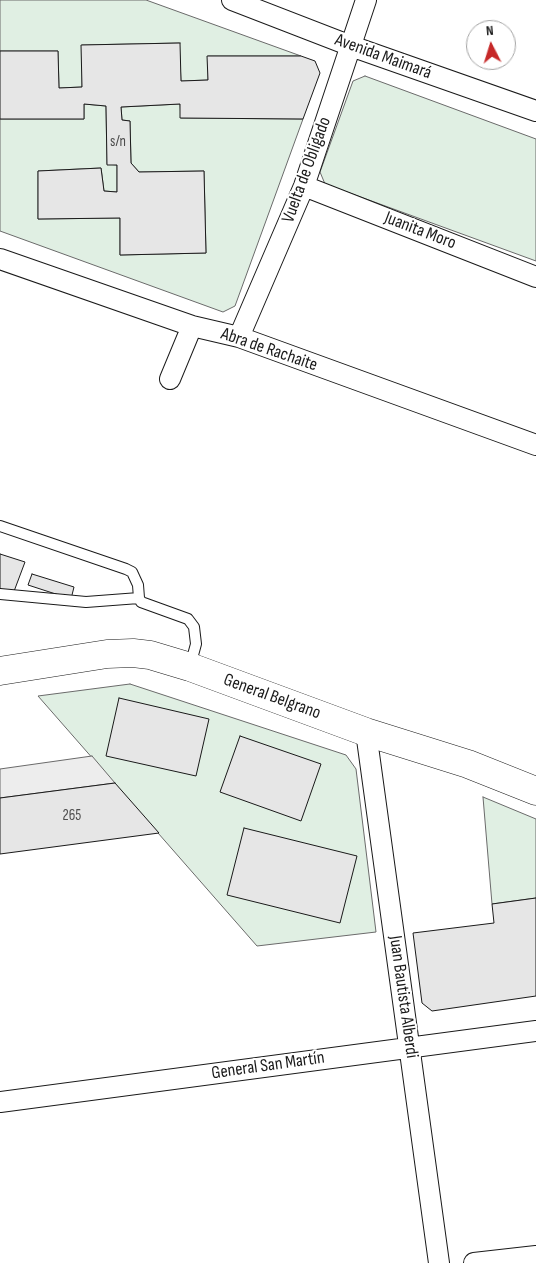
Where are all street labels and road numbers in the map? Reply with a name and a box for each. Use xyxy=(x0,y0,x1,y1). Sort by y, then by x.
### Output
street label: Avenida Maimará xyxy=(332,30,434,84)
street label: Vuelta de Obligado xyxy=(278,114,336,226)
street label: Juanita Moro xyxy=(381,207,459,255)
street label: Abra de Rachaite xyxy=(218,323,320,377)
street label: General Belgrano xyxy=(220,669,324,725)
street label: Juan Bautista Alberdi xyxy=(384,934,422,1060)
street label: General San Martín xyxy=(210,1047,326,1085)

